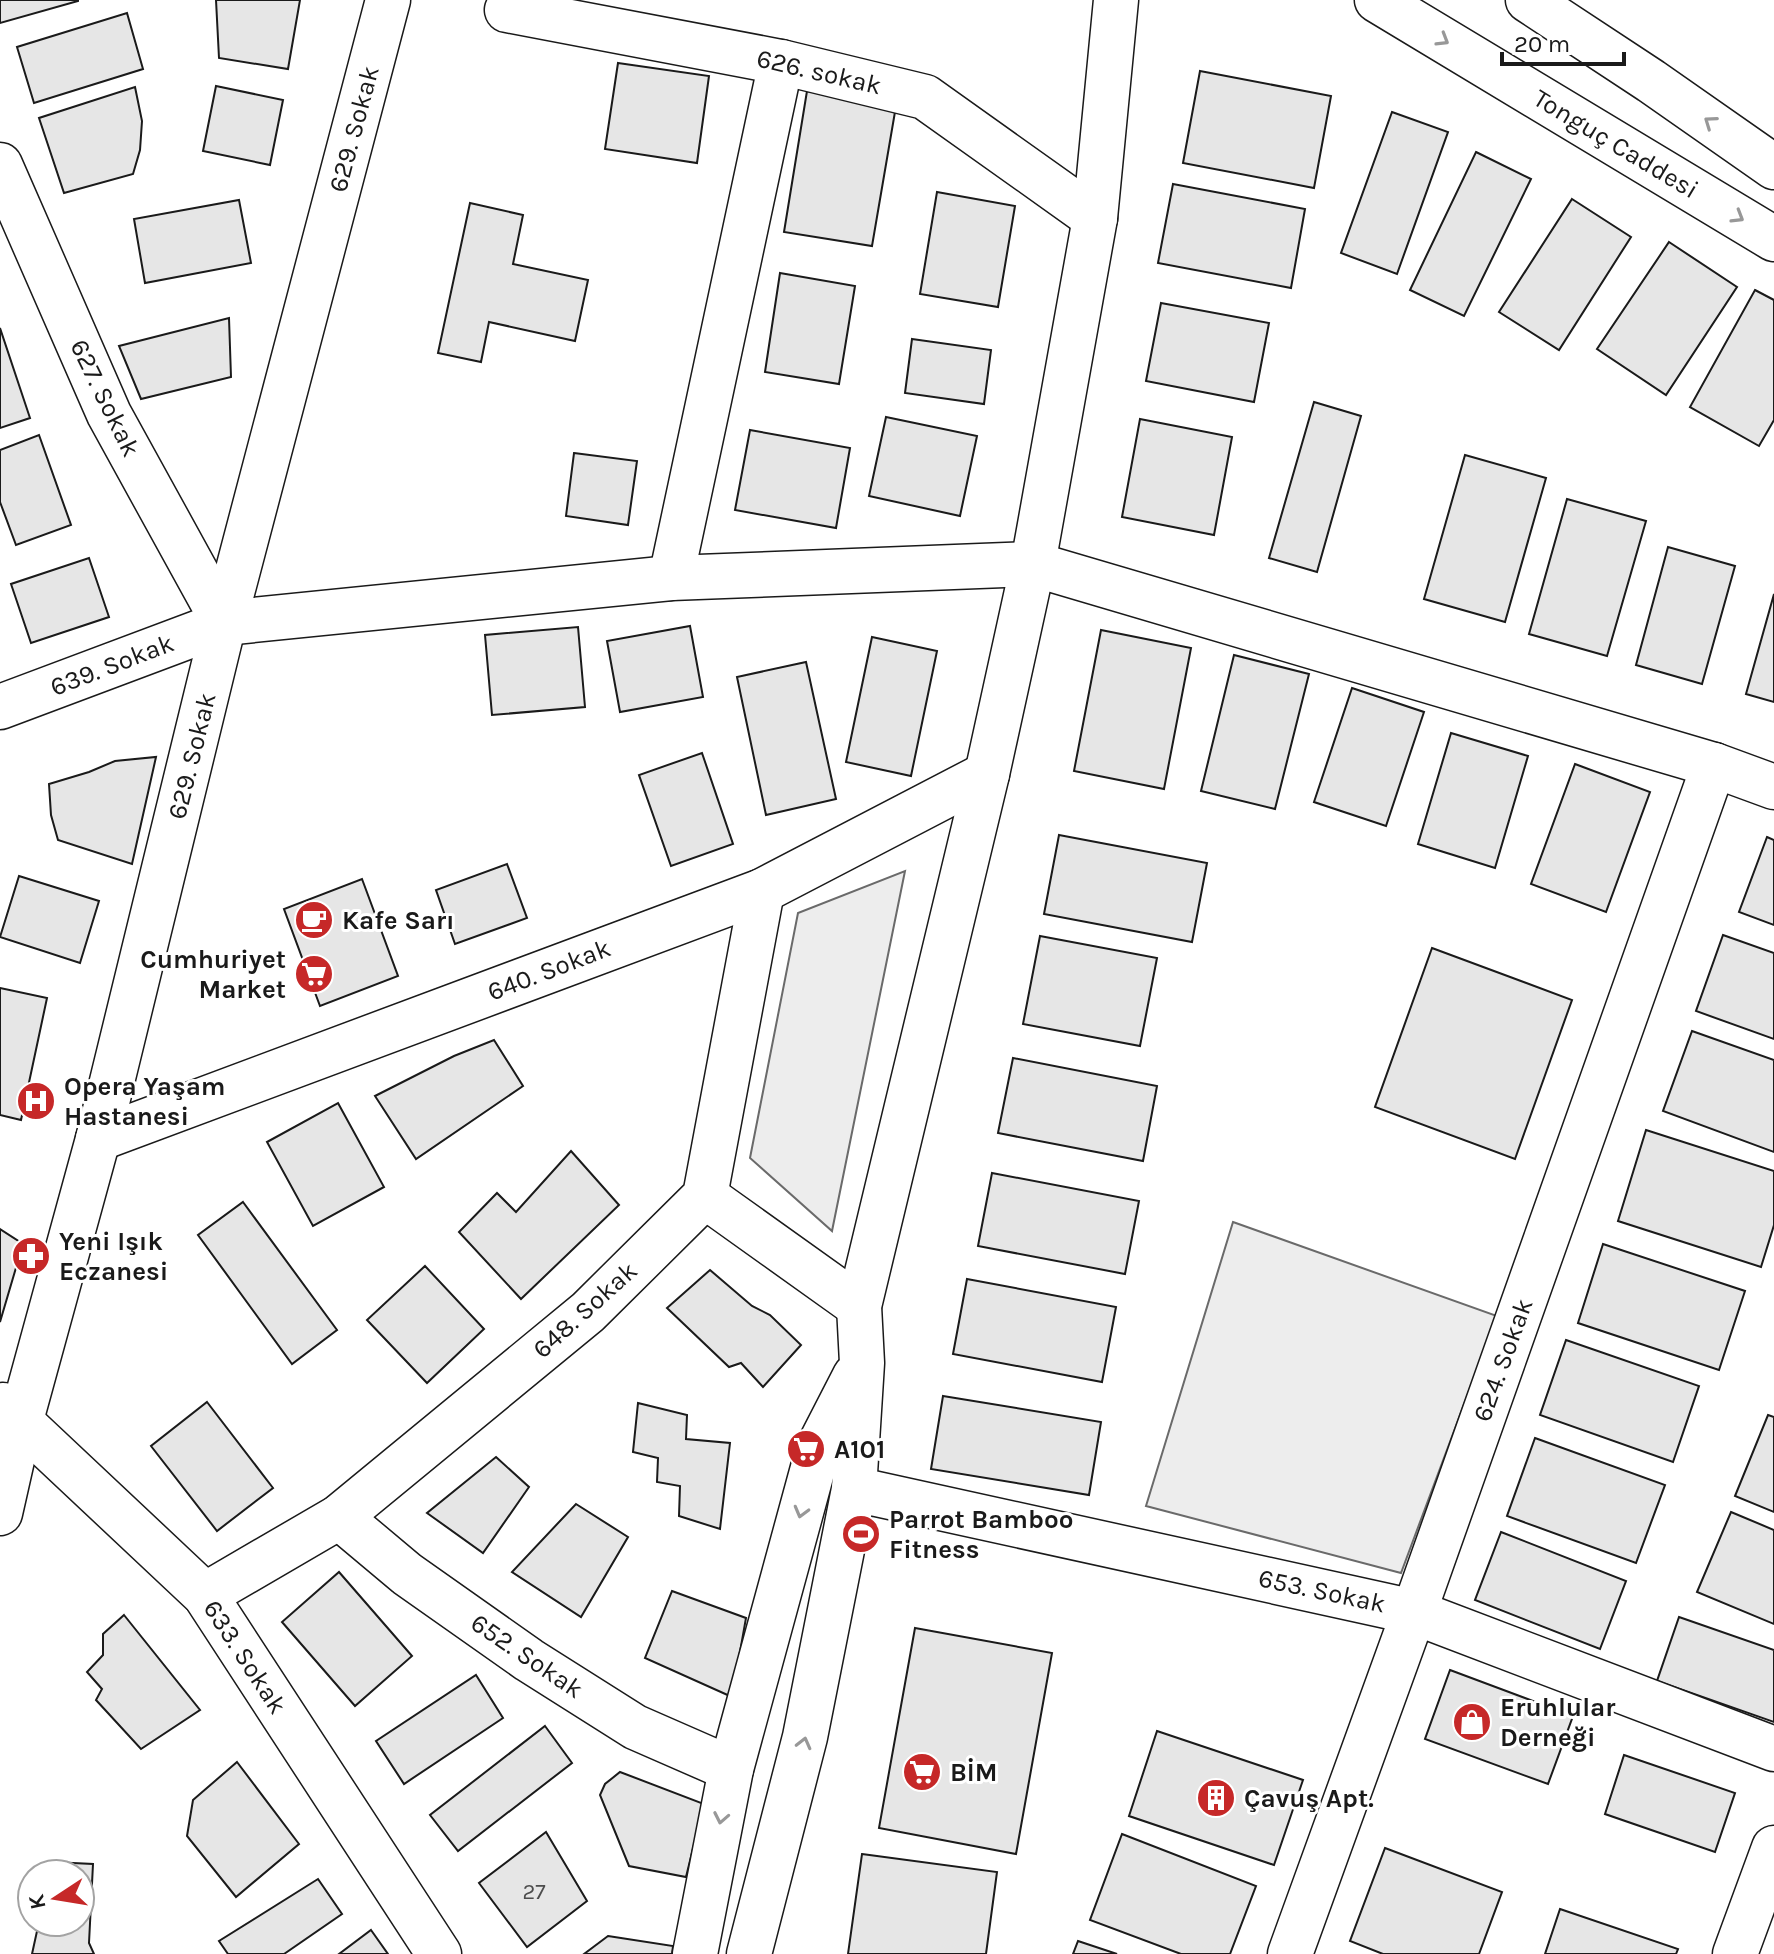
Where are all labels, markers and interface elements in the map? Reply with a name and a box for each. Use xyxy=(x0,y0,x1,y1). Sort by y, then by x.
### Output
scale bar xyxy=(1502,16,1624,66)
one-way arrow xyxy=(1434,30,1449,46)
text: 20 m xyxy=(1514,30,1570,58)
street label: 626. sokak xyxy=(754,43,884,101)
street label: 629. Sokak xyxy=(322,62,386,196)
street label: Tonguç Caddesi xyxy=(1528,83,1704,205)
one-way arrow xyxy=(1705,117,1719,132)
one-way arrow xyxy=(1729,208,1744,223)
street label: 627. Sokak xyxy=(63,334,147,462)
street label: 639. Sokak xyxy=(46,627,178,703)
street label: 629. Sokak xyxy=(161,689,223,823)
cafe icon: Kafe Sarı xyxy=(293,899,335,941)
place label: Kafe Sarı xyxy=(342,905,455,936)
street label: 640. Sokak xyxy=(483,932,615,1008)
place label: Cumhuriyet Market xyxy=(140,944,286,1005)
supermarket icon: Cumhuriyet Market xyxy=(293,953,335,995)
place label: Opera Yaşam Hastanesi xyxy=(64,1071,226,1132)
hospital icon: Opera Yaşam Hastanesi xyxy=(15,1080,57,1122)
place label: Yeni Işık Eczanesi xyxy=(59,1226,168,1287)
pharmacy icon: Yeni Işık Eczanesi xyxy=(10,1235,52,1277)
street label: 648. Sokak xyxy=(526,1255,644,1365)
street label: 624. Sokak xyxy=(1466,1294,1540,1426)
supermarket icon: A101 xyxy=(785,1428,827,1470)
place label: A101 xyxy=(834,1434,885,1465)
place label: Parrot Bamboo Fitness xyxy=(889,1504,1073,1565)
one-way arrow xyxy=(793,1505,810,1519)
sports icon: Parrot Bamboo Fitness xyxy=(840,1513,882,1555)
street label: 653. Sokak xyxy=(1256,1562,1388,1620)
street label: 633. Sokak xyxy=(197,1594,293,1720)
street label: 652. Sokak xyxy=(465,1607,589,1705)
place label: Eruhlular Derneği xyxy=(1500,1692,1616,1753)
shop icon: Eruhlular Derneği xyxy=(1451,1701,1493,1743)
one-way arrow xyxy=(794,1737,811,1750)
supermarket icon: BİM xyxy=(901,1751,943,1793)
place label: BİM xyxy=(950,1757,998,1788)
building icon: Çavuş Apt. xyxy=(1195,1777,1237,1819)
place label: Çavuş Apt. xyxy=(1244,1783,1374,1814)
one-way arrow xyxy=(713,1811,730,1824)
north arrow xyxy=(16,1858,96,1938)
house number: 27 xyxy=(522,1879,546,1905)
text: K xyxy=(23,1892,52,1912)

